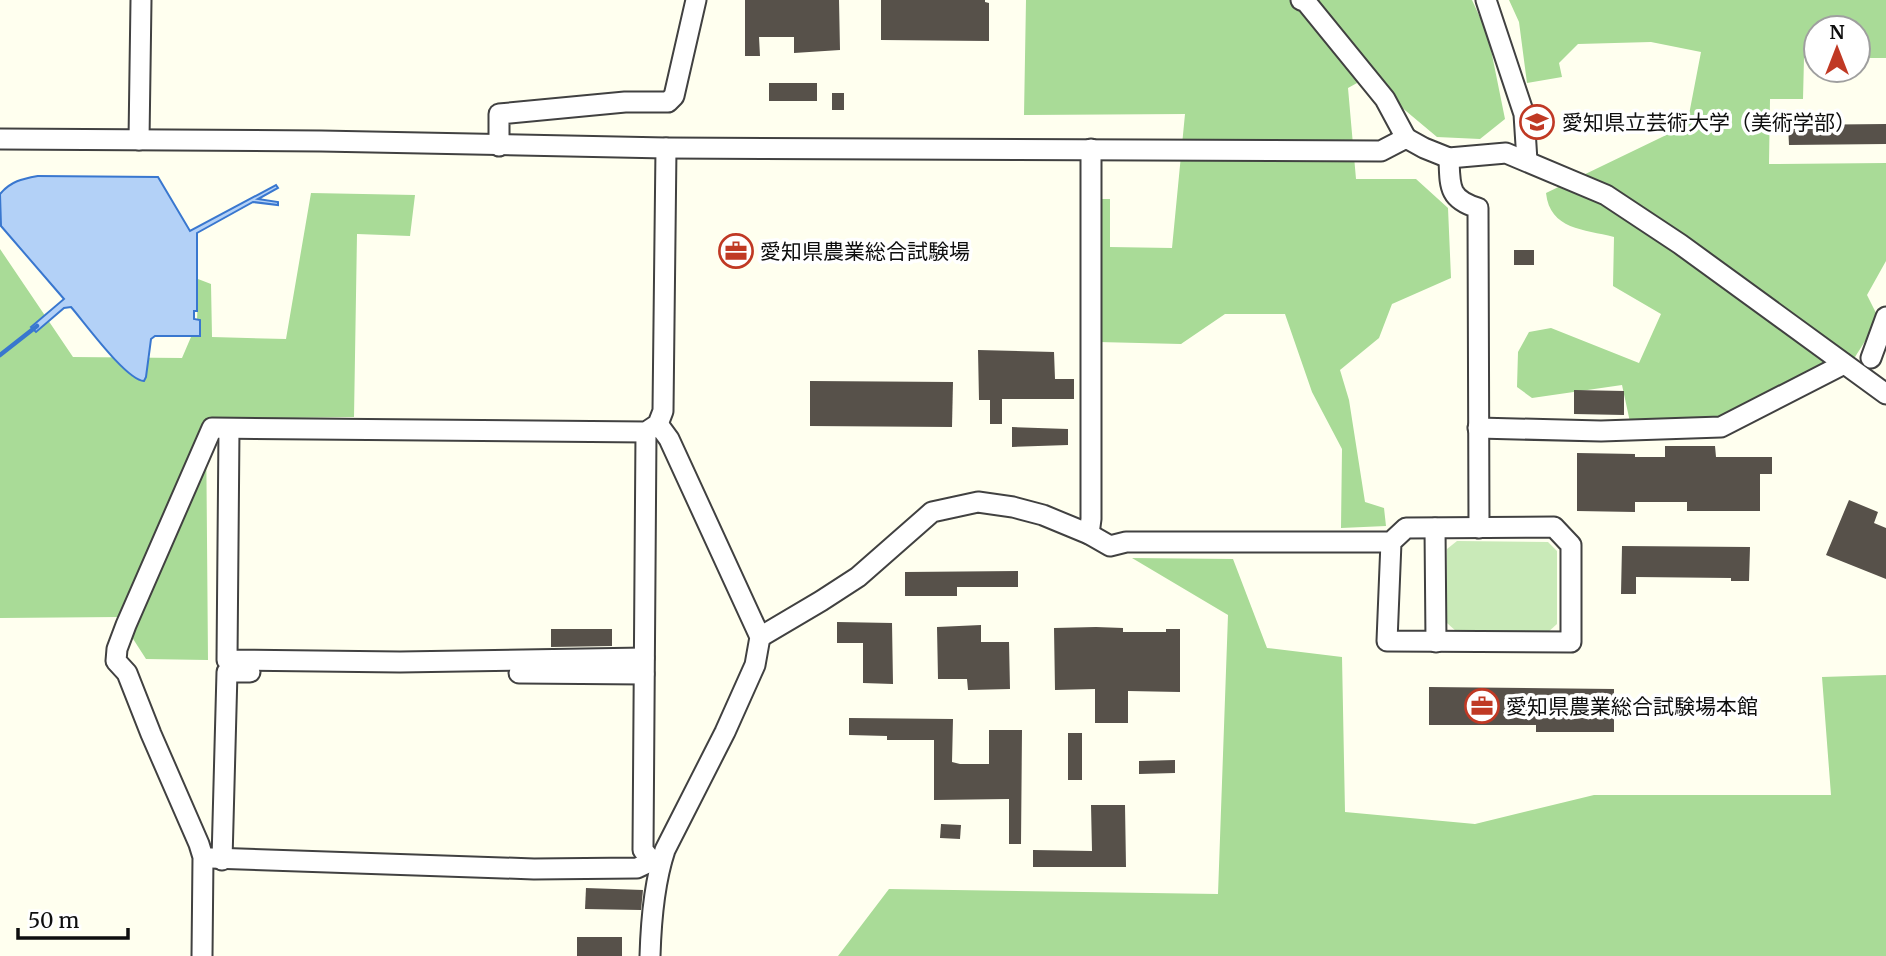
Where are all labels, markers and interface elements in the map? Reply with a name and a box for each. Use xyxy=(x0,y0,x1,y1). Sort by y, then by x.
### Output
north arrow xyxy=(1802,14,1872,84)
text: N xyxy=(1829,20,1845,44)
school or university icon: 愛知県立芸術大学（美術学部） xyxy=(1518,103,1556,141)
place label: 愛知県立芸術大学（美術学部） xyxy=(1562,109,1856,136)
office icon: 愛知県農業総合試験場 xyxy=(717,232,755,270)
place label: 愛知県農業総合試験場 xyxy=(760,238,970,265)
office icon: 愛知県農業総合試験場本館 xyxy=(1463,687,1501,725)
place label: 愛知県農業総合試験場本館 xyxy=(1506,693,1758,720)
scale bar xyxy=(18,897,128,941)
text: 50 m xyxy=(28,907,79,934)

